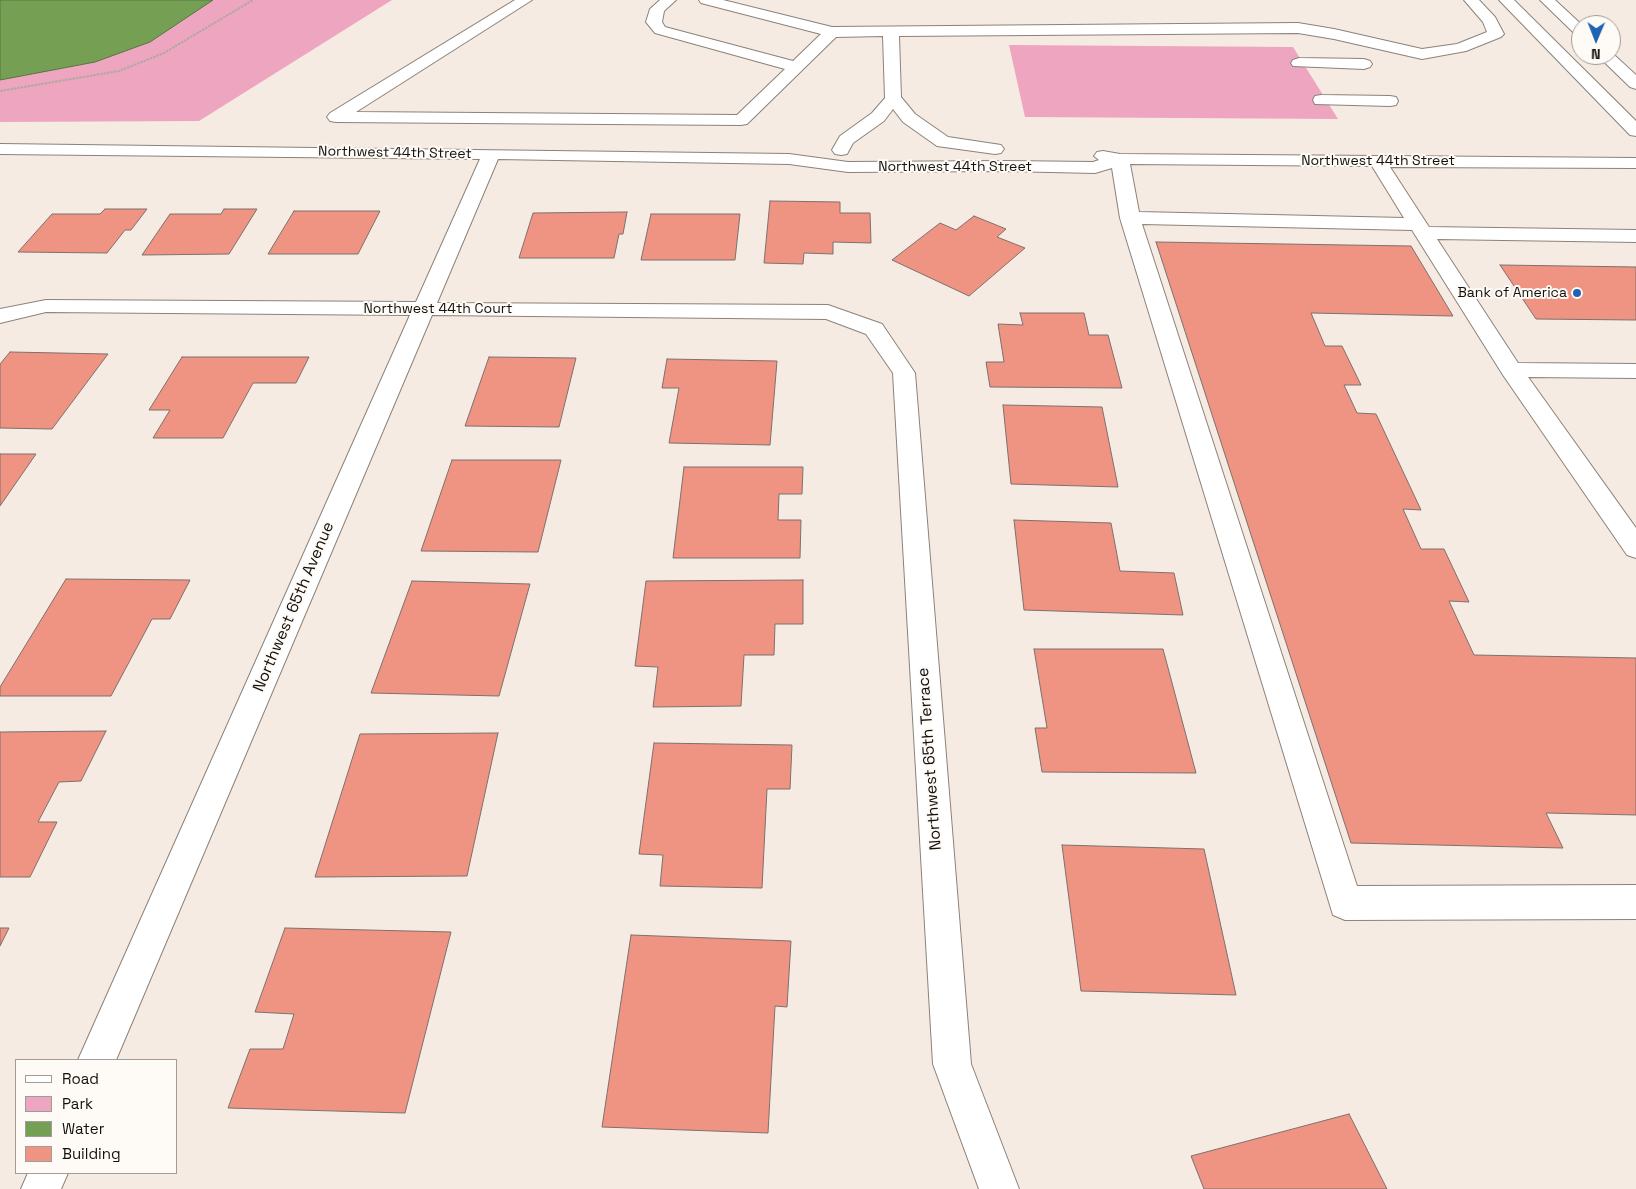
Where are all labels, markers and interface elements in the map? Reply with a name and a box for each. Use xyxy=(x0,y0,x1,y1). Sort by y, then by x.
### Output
north arrow xyxy=(1571,15,1621,65)
text: N xyxy=(1591,45,1601,63)
street label: Northwest 44th Street xyxy=(318,143,472,163)
street label: Northwest 44th Street xyxy=(1301,153,1455,169)
street label: Northwest 44th Street xyxy=(878,159,1032,175)
place label: Bank of America xyxy=(1458,285,1567,301)
marker: Bank of America xyxy=(1571,287,1583,299)
street label: Northwest 44th Court xyxy=(364,301,512,317)
street label: Northwest 65th Avenue xyxy=(249,519,339,695)
street label: Northwest 65th Terrace xyxy=(914,667,946,851)
legend xyxy=(15,1059,178,1174)
text: Road xyxy=(62,1069,99,1088)
text: Park xyxy=(62,1094,93,1113)
text: Water xyxy=(62,1119,104,1138)
text: Building xyxy=(62,1144,121,1163)

